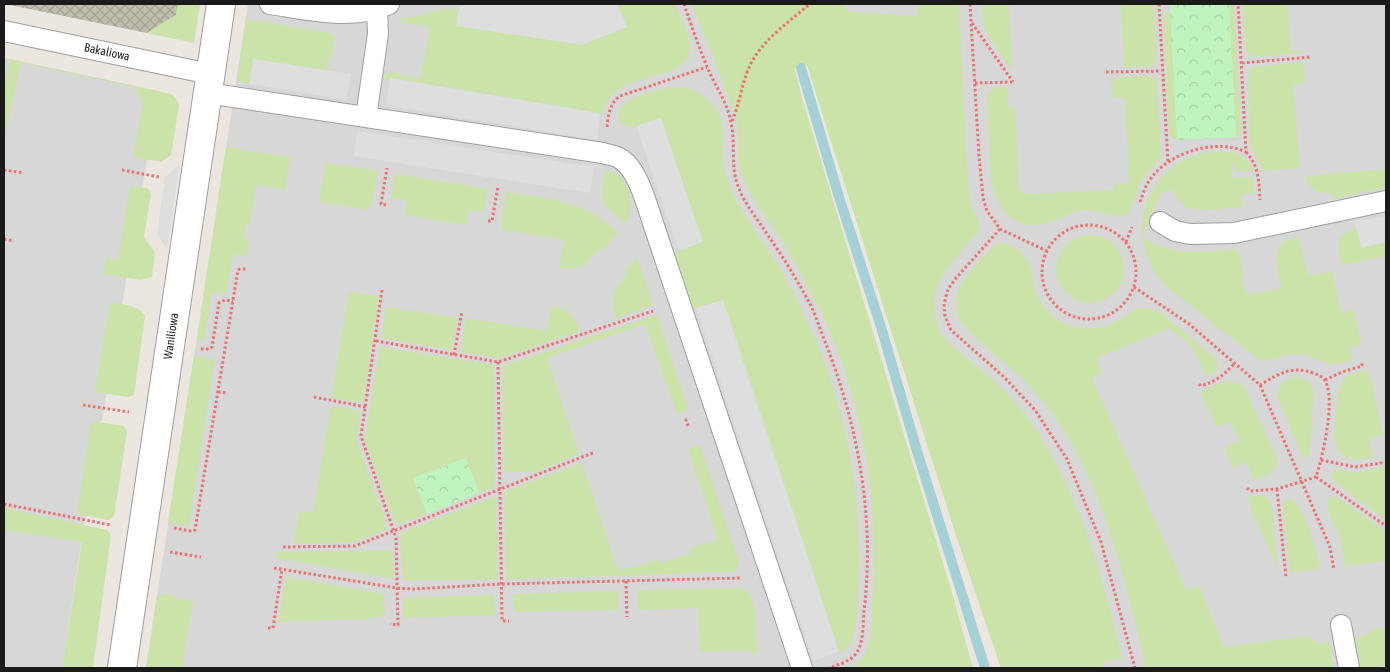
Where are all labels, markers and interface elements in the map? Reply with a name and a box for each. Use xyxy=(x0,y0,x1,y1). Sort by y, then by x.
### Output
street label: Bakaliowa xyxy=(83,40,131,64)
street label: Waniliowa xyxy=(161,312,181,360)

